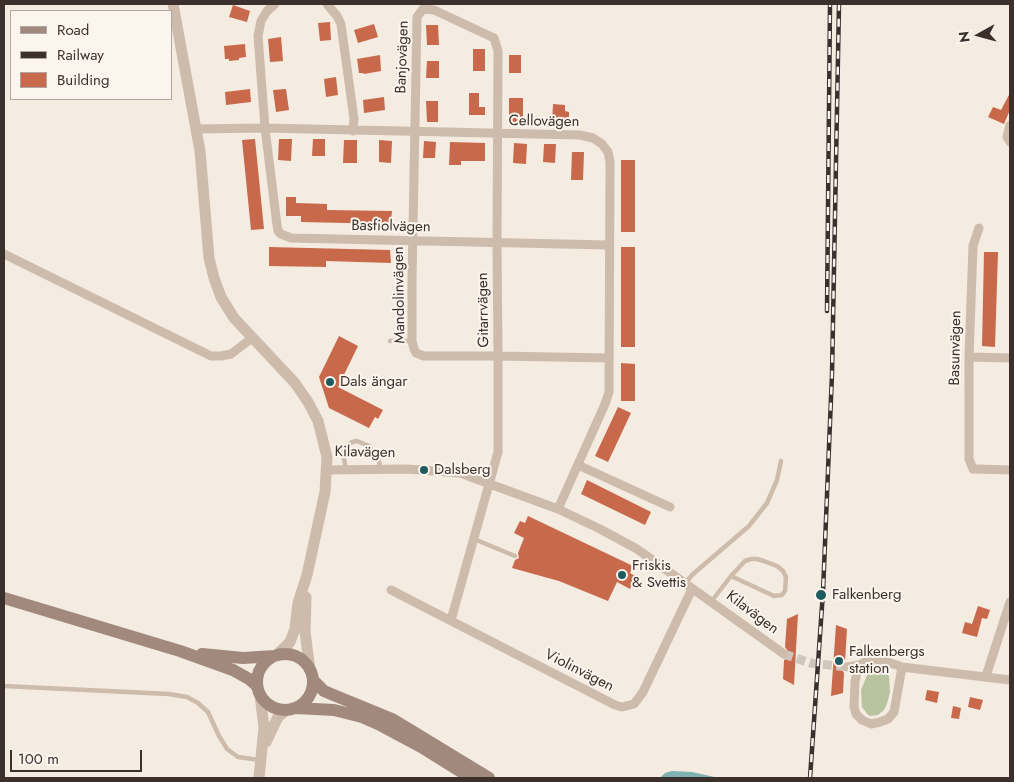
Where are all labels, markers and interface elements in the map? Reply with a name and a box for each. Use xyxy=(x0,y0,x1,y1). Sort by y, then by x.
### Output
legend xyxy=(10,10,172,100)
north arrow xyxy=(954,10,1004,60)
text: Road xyxy=(57,19,89,41)
street label: Banjovägen xyxy=(393,20,413,94)
text: N xyxy=(954,30,975,44)
text: Railway xyxy=(57,44,104,66)
text: Building xyxy=(57,69,109,91)
street label: Cellovägen xyxy=(508,112,580,132)
street label: Basfiolvägen xyxy=(351,217,431,237)
street label: Mandolinvägen xyxy=(390,246,410,344)
street label: Gitarrvägen xyxy=(474,272,494,348)
street label: Basunvägen xyxy=(946,310,966,386)
place label: Dals ängar xyxy=(340,373,407,391)
marker: Dals ängar xyxy=(324,376,336,388)
street label: Kilavägen xyxy=(334,443,396,463)
place label: Dalsberg xyxy=(434,461,491,479)
marker: Dalsberg xyxy=(418,464,430,476)
place label: Friskis & Svettis xyxy=(632,557,686,592)
marker: Friskis & Svettis xyxy=(616,569,628,581)
place label: Falkenberg xyxy=(832,586,901,604)
street label: Kilavägen xyxy=(722,587,782,639)
marker: Falkenberg xyxy=(814,588,828,602)
place label: Falkenbergs station xyxy=(849,643,924,678)
street label: Violinvägen xyxy=(541,646,617,696)
marker: Falkenbergs station xyxy=(833,655,845,667)
scale bar xyxy=(12,740,145,772)
text: 100 m xyxy=(18,748,59,770)

